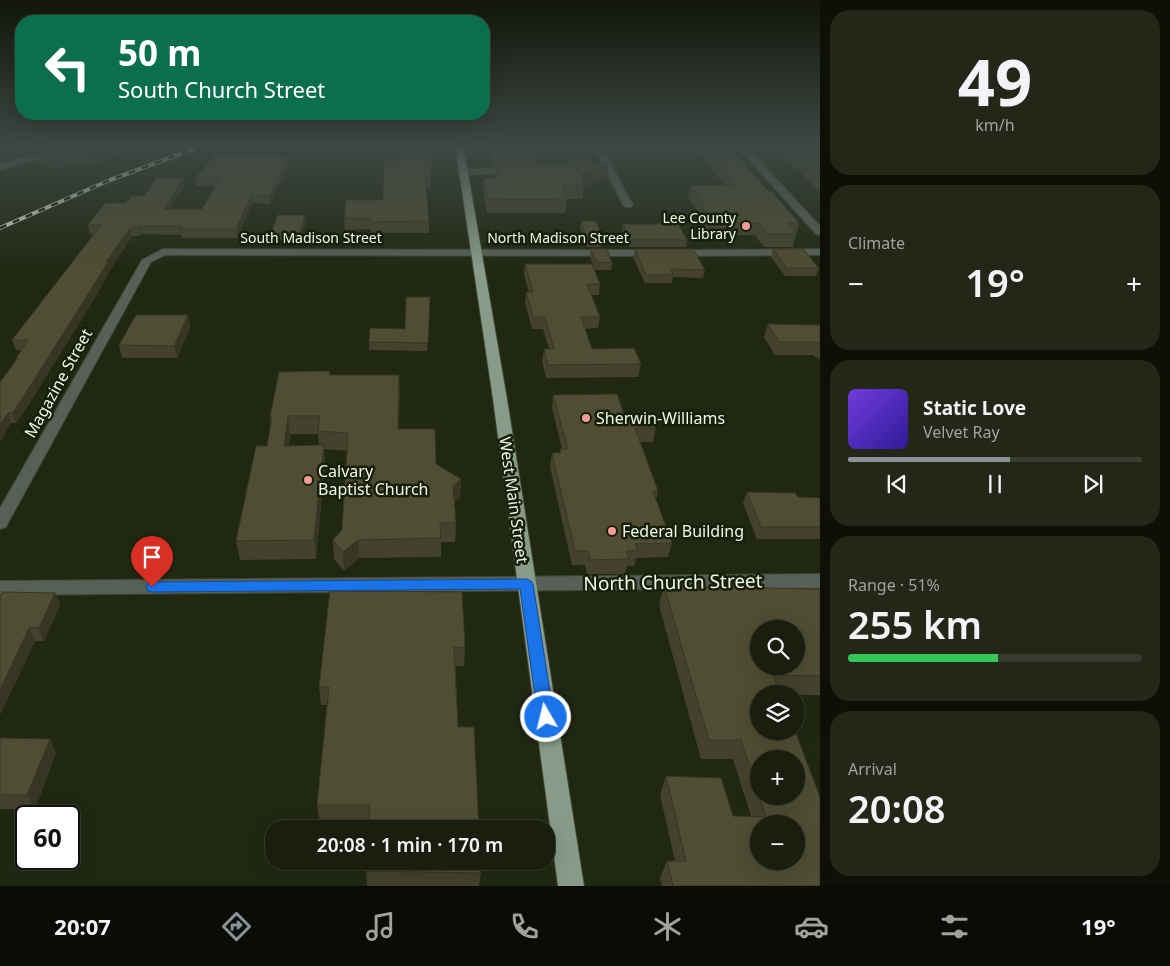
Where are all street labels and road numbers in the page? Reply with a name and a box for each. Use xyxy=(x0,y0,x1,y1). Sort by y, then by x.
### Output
street label: South Madison Street xyxy=(240,228,382,247)
street label: North Madison Street xyxy=(487,228,629,247)
street label: Magazine Street xyxy=(19,324,97,442)
street label: West Main Street xyxy=(494,435,534,565)
street label: North Church Street xyxy=(583,567,763,597)

